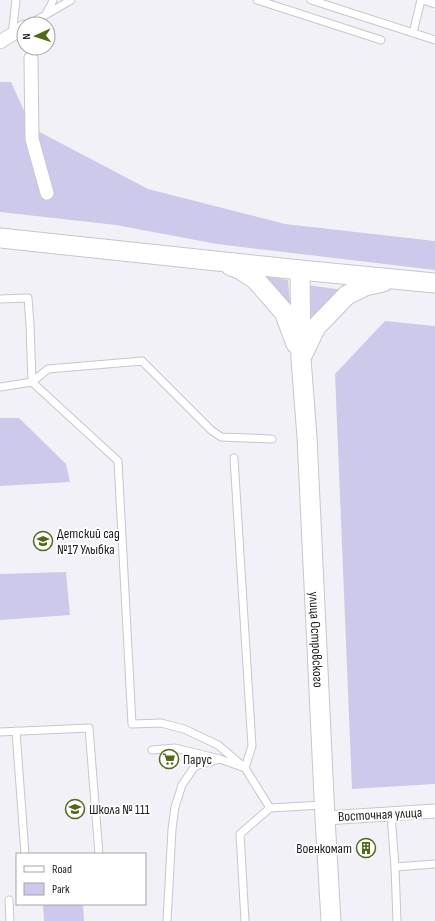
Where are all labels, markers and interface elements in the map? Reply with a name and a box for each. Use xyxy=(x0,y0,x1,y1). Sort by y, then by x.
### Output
north arrow xyxy=(16,16,56,56)
text: N xyxy=(20,33,33,40)
place label: Детский сад №17 Улыбка xyxy=(57,525,120,558)
school or university icon: Детский сад №17 Улыбка xyxy=(32,530,54,552)
street label: улица Островского xyxy=(305,591,327,688)
supermarket icon: Парус xyxy=(158,748,180,770)
place label: Парус xyxy=(183,751,212,768)
school or university icon: Школа № 111 xyxy=(64,798,86,820)
place label: Школа № 111 xyxy=(89,801,150,818)
street label: Восточная улица xyxy=(338,804,423,825)
building icon: Военкомат xyxy=(355,837,377,859)
place label: Военкомат xyxy=(296,840,352,857)
legend xyxy=(16,853,146,905)
text: Road xyxy=(52,862,72,877)
text: Park xyxy=(52,882,70,897)

